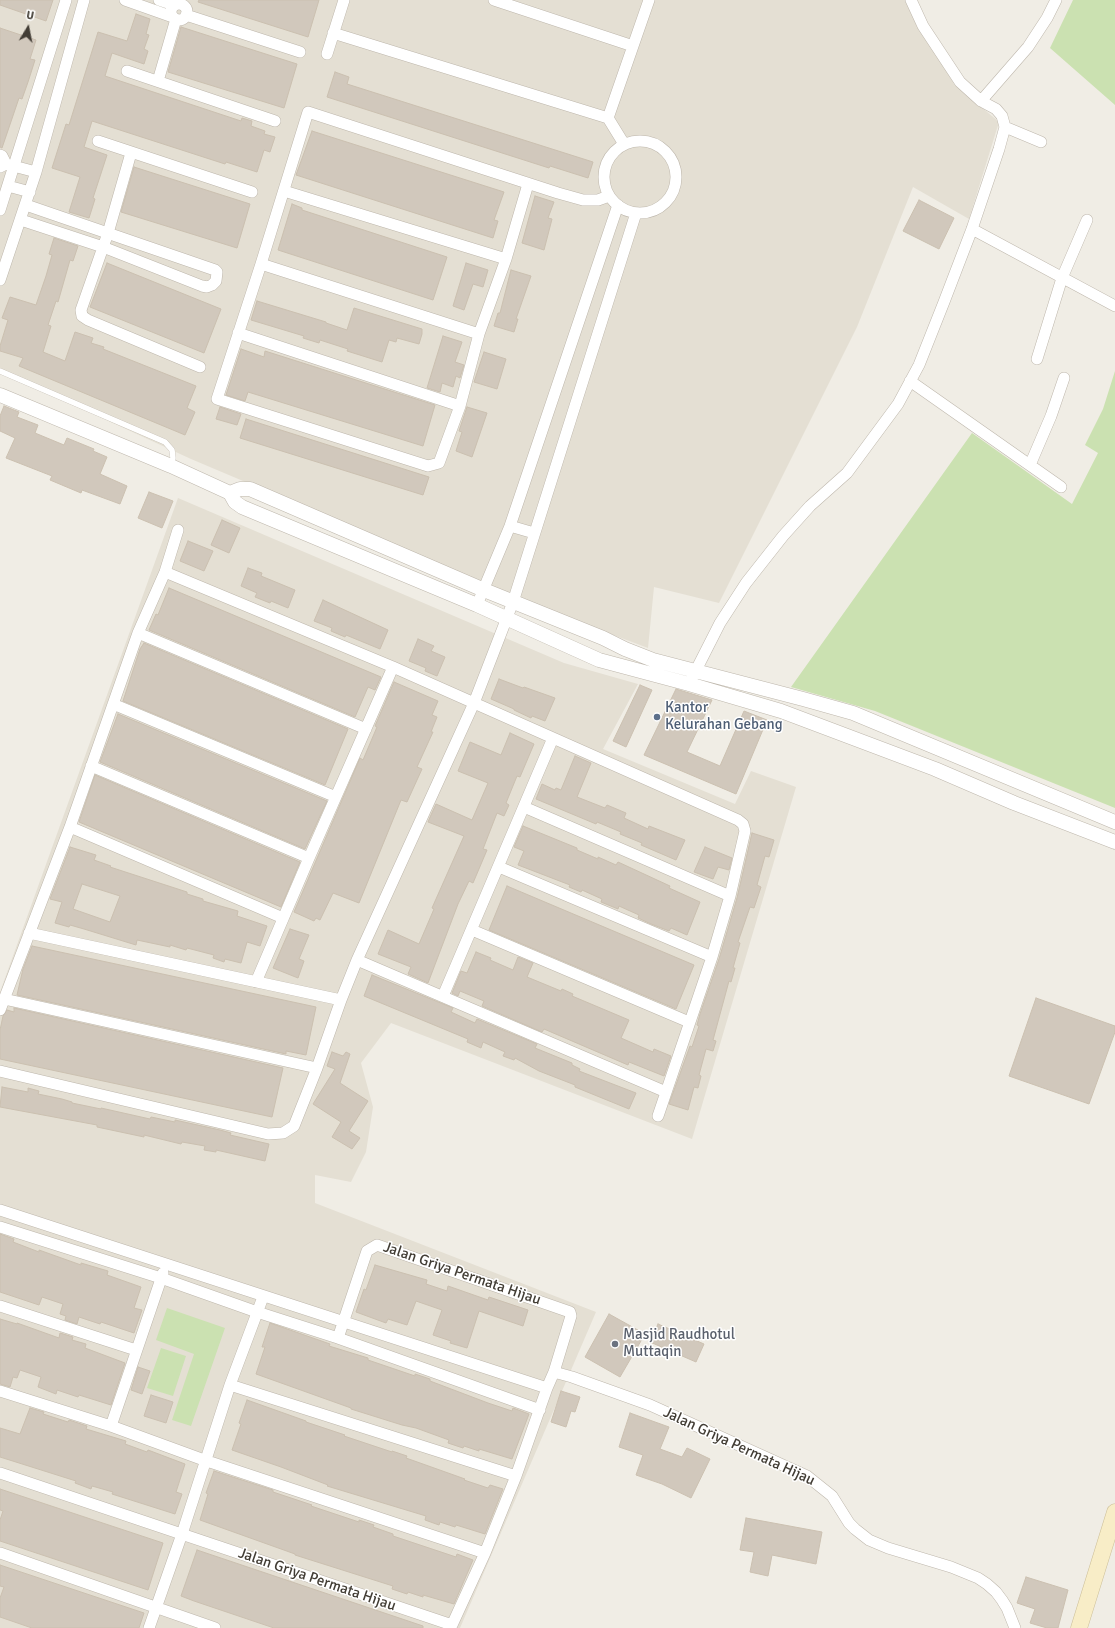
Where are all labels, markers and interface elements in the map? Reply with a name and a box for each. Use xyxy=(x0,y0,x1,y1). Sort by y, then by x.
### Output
north arrow xyxy=(8,8,48,48)
text: U xyxy=(25,9,35,23)
place label: Kantor Kelurahan Gebang xyxy=(665,699,783,734)
marker: Kantor Kelurahan Gebang xyxy=(652,712,662,722)
street label: Jalan Griya Permata Hijau xyxy=(381,1239,543,1309)
place label: Masjid Raudhotul Muttaqin xyxy=(623,1326,735,1361)
marker: Masjid Raudhotul Muttaqin xyxy=(610,1339,620,1349)
street label: Jalan Griya Permata Hijau xyxy=(660,1404,818,1490)
street label: Jalan Griya Permata Hijau xyxy=(236,1545,398,1615)

